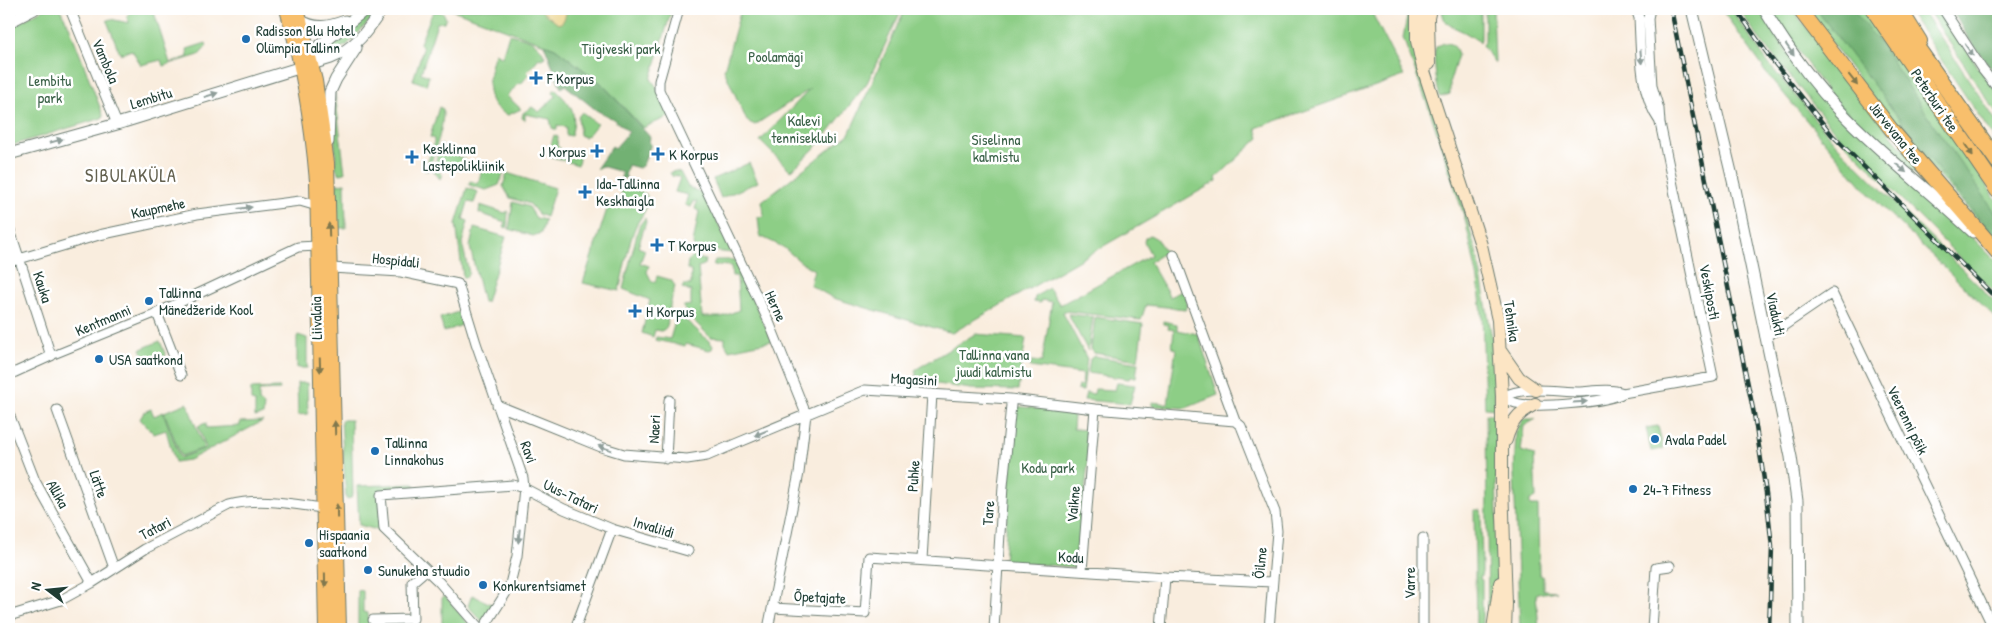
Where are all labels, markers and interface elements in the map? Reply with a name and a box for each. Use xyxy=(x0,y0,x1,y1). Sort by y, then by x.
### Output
place label: Radisson Blu Hotel Olümpia Tallinn xyxy=(256,20,355,58)
marker: Radisson Blu Hotel Olümpia Tallinn xyxy=(240,33,252,45)
street label: Vambola xyxy=(87,35,125,87)
park label: Tiigiveski park xyxy=(582,38,660,59)
one-way arrow xyxy=(1785,43,1795,57)
one-way arrow xyxy=(1964,43,1974,57)
park label: Poolamägi xyxy=(748,46,804,67)
one-way arrow xyxy=(1638,49,1646,65)
street label: Peterburi tee xyxy=(1906,64,1964,136)
place label: F Korpus xyxy=(546,68,594,89)
park label: Lembitu park xyxy=(29,70,71,108)
marker: F Korpus xyxy=(529,71,543,85)
one-way arrow xyxy=(1848,73,1859,86)
street label: Lembitu xyxy=(128,82,174,114)
one-way arrow xyxy=(204,90,219,98)
street label: Järvevana tee xyxy=(1864,98,1928,168)
park label: Kalevi tenniseklubi xyxy=(771,110,837,148)
park label: Siselinna kalmistu xyxy=(972,129,1021,167)
one-way arrow xyxy=(48,137,63,145)
place label: Kesklinna Lastepolikliinik xyxy=(423,138,504,176)
place label: J Korpus xyxy=(539,141,586,162)
one-way arrow xyxy=(1964,143,1974,157)
marker: J Korpus xyxy=(590,144,604,158)
place label: K Korpus xyxy=(669,144,718,165)
marker: K Korpus xyxy=(651,147,665,161)
marker: Kesklinna Lastepolikliinik xyxy=(405,150,419,164)
one-way arrow xyxy=(1894,162,1907,173)
district label: SIBULAKÜLA xyxy=(85,163,177,188)
place label: Ida-Tallinna Keskhaigla xyxy=(596,173,660,211)
marker: Ida-Tallinna Keskhaigla xyxy=(578,185,592,199)
street label: Kaupmehe xyxy=(129,192,187,224)
one-way arrow xyxy=(237,204,253,212)
one-way arrow xyxy=(325,222,333,238)
place label: T Korpus xyxy=(668,235,717,256)
marker: T Korpus xyxy=(650,238,664,252)
street label: Hospidali xyxy=(371,247,421,273)
street label: Veskiposti xyxy=(1694,262,1726,322)
street label: Kauka xyxy=(28,269,58,305)
place label: Tallinna Mänedžeride Kool xyxy=(159,282,253,320)
street label: Herne xyxy=(760,287,792,325)
street label: Viadukti xyxy=(1761,290,1791,338)
marker: Tallinna Mänedžeride Kool xyxy=(143,295,155,307)
street label: Liivalaia xyxy=(305,296,327,340)
street label: Kentmanni xyxy=(72,299,134,341)
street label: Tehnika xyxy=(1499,299,1525,343)
place label: H Korpus xyxy=(646,301,695,322)
marker: H Korpus xyxy=(628,304,642,318)
park label: Tallinna vana juudi kalmistu xyxy=(955,344,1031,382)
place label: USA saatkond xyxy=(109,349,183,370)
marker: USA saatkond xyxy=(93,353,105,365)
one-way arrow xyxy=(316,358,324,374)
street label: Magasini xyxy=(890,367,938,391)
street label: Veerenni põik xyxy=(1882,382,1934,458)
one-way arrow xyxy=(1572,397,1588,405)
street label: Naeri xyxy=(643,414,665,444)
one-way arrow xyxy=(331,419,339,435)
place label: Avala Padel xyxy=(1665,429,1726,450)
one-way arrow xyxy=(754,430,768,438)
place label: Tallinna Linnakohus xyxy=(385,432,444,470)
marker: Avala Padel xyxy=(1649,433,1661,445)
street label: Ravi xyxy=(515,438,543,466)
one-way arrow xyxy=(597,444,612,451)
marker: Tallinna Linnakohus xyxy=(369,445,381,457)
park label: Kodu park xyxy=(1021,457,1075,478)
street label: Puhke xyxy=(901,459,925,493)
street label: Lätte xyxy=(85,467,113,501)
street label: Uus-Tatari xyxy=(540,474,602,518)
street label: Allika xyxy=(42,476,74,512)
place label: 24-7 Fitness xyxy=(1643,479,1711,500)
marker: 24-7 Fitness xyxy=(1627,483,1639,495)
street label: Vaikne xyxy=(1061,485,1085,523)
street label: Tare xyxy=(977,500,999,526)
one-way arrow xyxy=(333,502,341,518)
street label: Tatari xyxy=(135,511,175,545)
street label: Invaliidi xyxy=(631,511,677,543)
place label: Hispaania saatkond xyxy=(319,524,369,562)
one-way arrow xyxy=(515,529,523,545)
marker: Hispaania saatkond xyxy=(303,537,315,549)
street label: Kodu xyxy=(1058,546,1084,568)
street label: Õilme xyxy=(1248,546,1272,580)
place label: Sunukeha stuudio xyxy=(378,560,470,581)
marker: Sunukeha stuudio xyxy=(362,564,374,576)
north arrow xyxy=(22,566,72,616)
street label: Varre xyxy=(1399,567,1420,599)
one-way arrow xyxy=(321,573,329,589)
place label: Konkurentsiamet xyxy=(493,575,587,596)
marker: Konkurentsiamet xyxy=(477,579,489,591)
text: N xyxy=(25,580,45,592)
street label: Õpetajate xyxy=(793,585,847,609)

